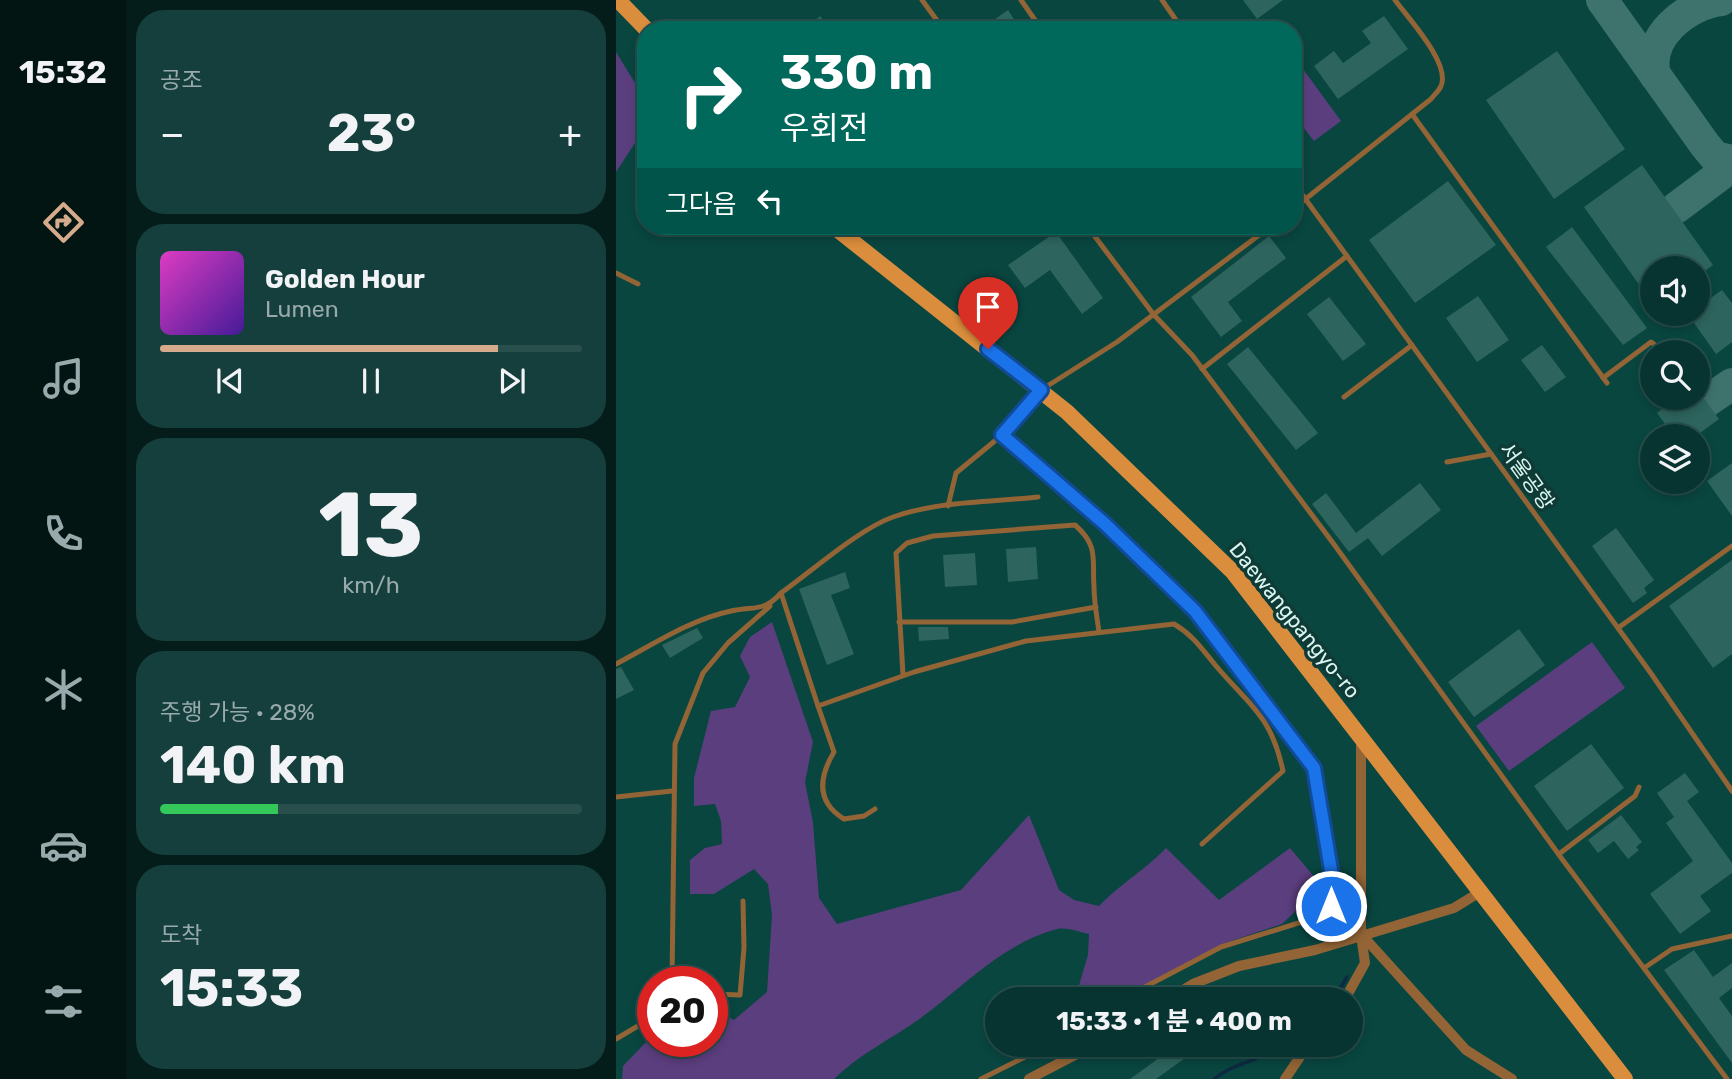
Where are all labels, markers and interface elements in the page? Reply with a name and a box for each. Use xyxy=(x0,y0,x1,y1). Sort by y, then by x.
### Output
text: 330 m xyxy=(780,43,933,101)
icon: right xyxy=(665,49,756,140)
text: 15:32 xyxy=(19,53,107,91)
text: 공조 xyxy=(160,66,202,94)
text: 23° xyxy=(327,102,416,164)
text: 우회전 xyxy=(780,109,868,147)
text: − xyxy=(160,111,185,157)
text: + xyxy=(558,111,582,157)
icon: left xyxy=(751,182,789,220)
text: 그다음 xyxy=(665,189,737,220)
icon: directions xyxy=(39,198,88,247)
map controls xyxy=(1640,256,1710,494)
button: sound xyxy=(1640,256,1710,326)
text: Golden Hour xyxy=(265,264,425,295)
pin xyxy=(958,277,1018,349)
icon: arrive xyxy=(969,288,1007,326)
text: Lumen xyxy=(265,295,339,323)
button: search xyxy=(1640,340,1710,410)
icon: music xyxy=(39,354,88,403)
icon: previous xyxy=(211,362,249,400)
icon: pause xyxy=(352,362,390,400)
icon: next xyxy=(493,362,531,400)
button: layers xyxy=(1640,424,1710,494)
street label: 서울공항 xyxy=(1494,437,1560,515)
text: 13 xyxy=(318,471,424,579)
icon: phone xyxy=(39,509,88,558)
street label: Daewangpangyo-ro xyxy=(1224,537,1366,703)
text: km/h xyxy=(342,571,400,599)
icon: climate xyxy=(39,665,88,714)
text: 주행 가능 · 28% xyxy=(160,698,315,726)
text: 140 km xyxy=(160,734,346,796)
icon: car xyxy=(39,821,88,870)
position arrow xyxy=(1294,869,1368,943)
text: 도착 xyxy=(160,921,202,949)
text: 15:33 xyxy=(160,957,303,1019)
speed limit sign: 20 xyxy=(637,966,728,1057)
icon: filters xyxy=(39,977,88,1026)
text: 15:33 · 1 분 · 400 m xyxy=(1056,1006,1292,1037)

